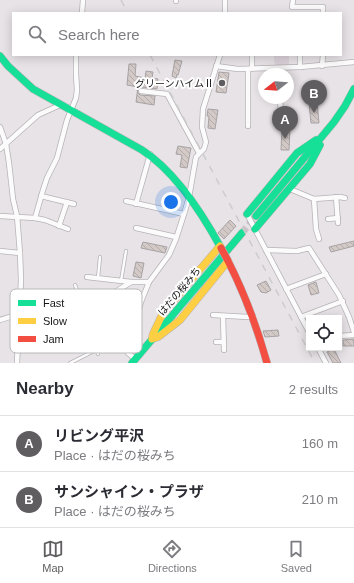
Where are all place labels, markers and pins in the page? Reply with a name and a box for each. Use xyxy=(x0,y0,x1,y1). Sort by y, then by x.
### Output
place label: グリーンハイムⅡ xyxy=(135,78,214,89)
marker: グリーンハイムⅡ xyxy=(217,78,227,88)
pin: B xyxy=(301,80,327,113)
pin: A xyxy=(272,106,298,139)

